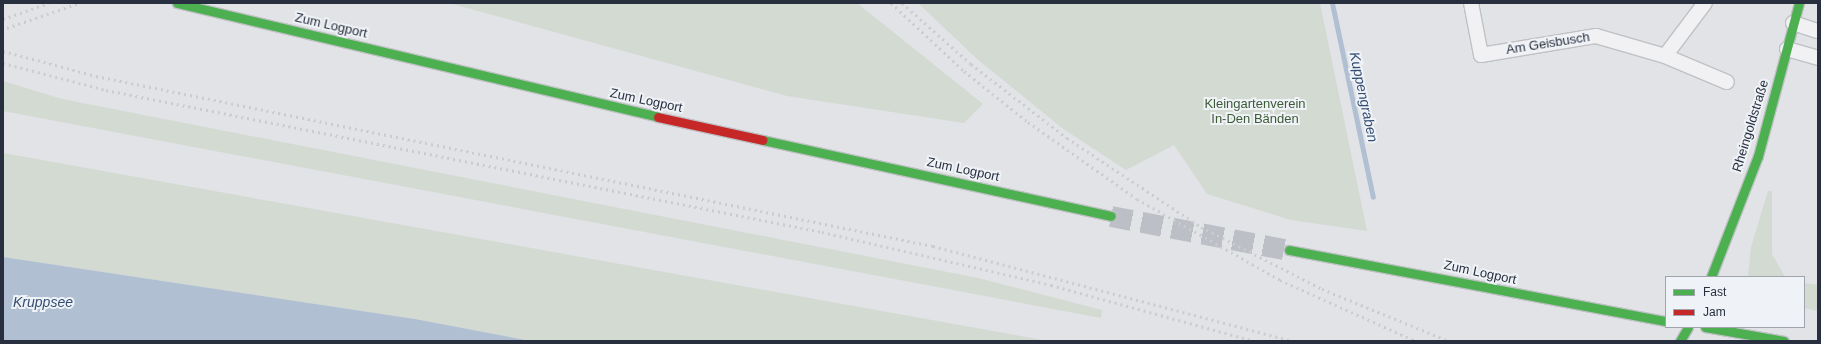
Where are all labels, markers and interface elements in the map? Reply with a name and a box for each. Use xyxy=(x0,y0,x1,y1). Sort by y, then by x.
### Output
street label: Zum Logport xyxy=(293,10,369,42)
street label: Am Geisbusch xyxy=(1505,30,1591,58)
water label: Kuppengraben xyxy=(1346,50,1382,144)
street label: Rheingoldstraße xyxy=(1730,78,1772,174)
street label: Zum Logport xyxy=(608,86,684,116)
park label: Kleingartenverein In-Den Bänden xyxy=(1204,97,1306,128)
street label: Zum Logport xyxy=(925,155,1001,185)
street label: Zum Logport xyxy=(1442,258,1518,288)
legend xyxy=(1665,276,1805,328)
text: Fast xyxy=(1703,285,1726,299)
water label: Kruppsee xyxy=(13,294,73,310)
text: Jam xyxy=(1703,305,1726,319)

